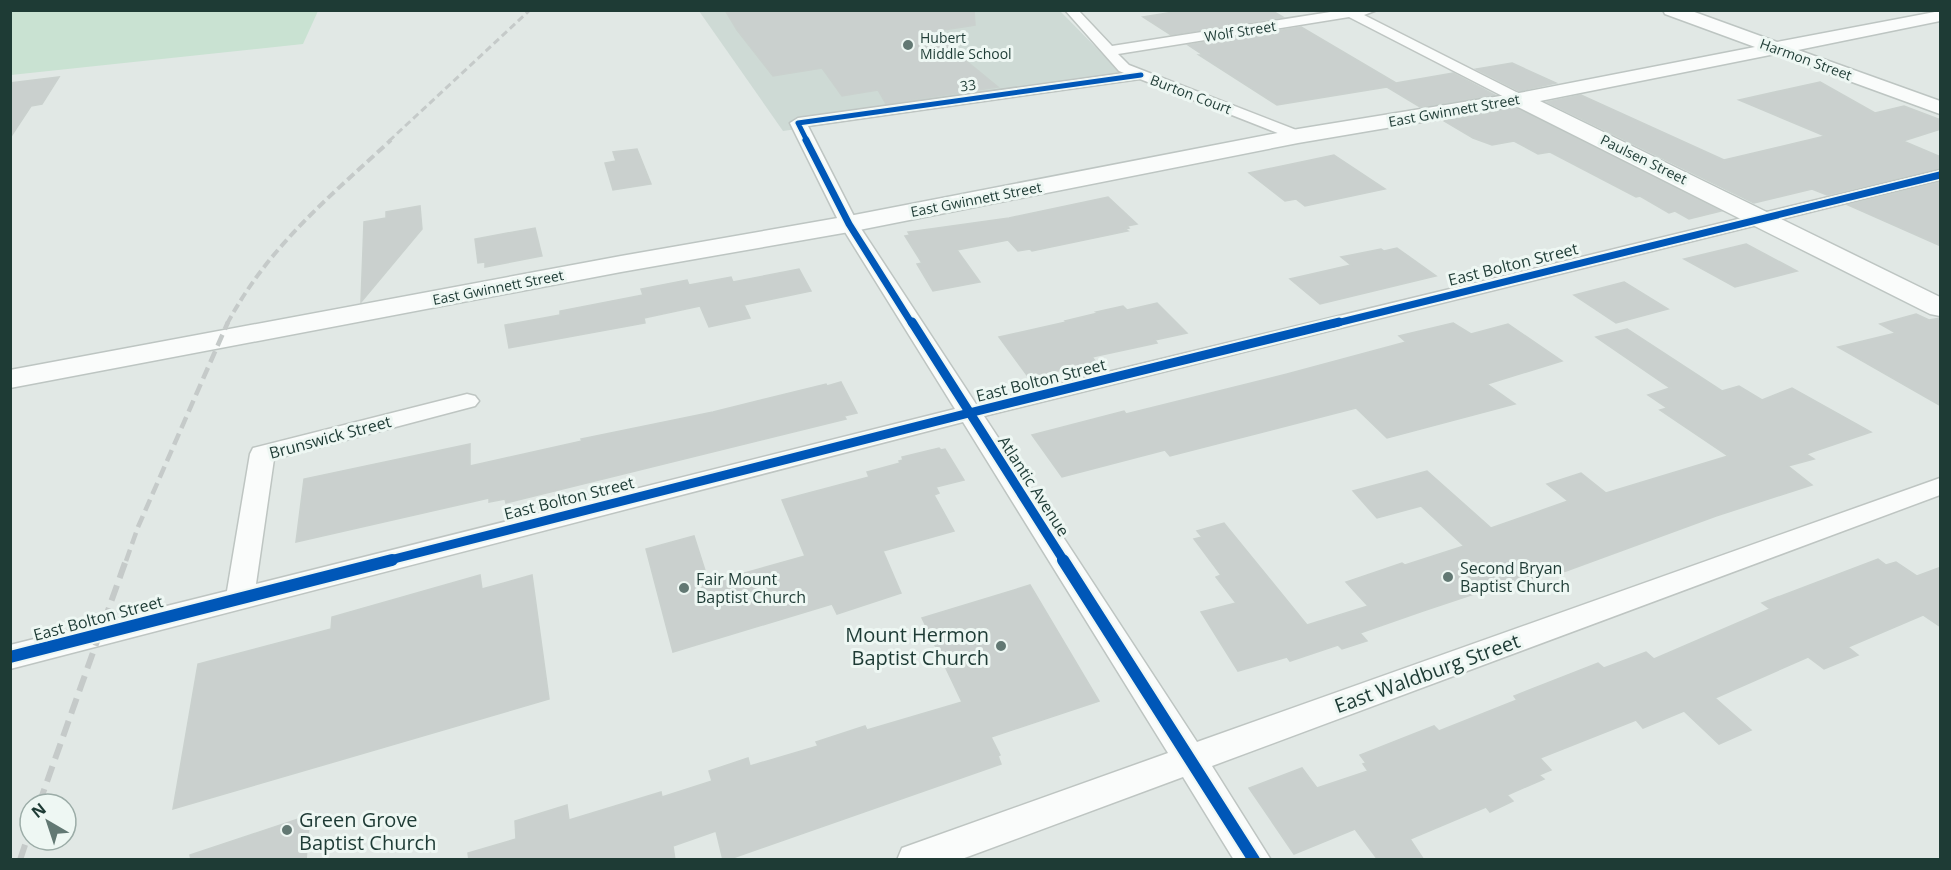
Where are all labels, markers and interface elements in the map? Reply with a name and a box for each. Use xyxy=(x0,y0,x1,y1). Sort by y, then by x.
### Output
street label: Wolf Street xyxy=(1203,16,1277,46)
place label: Hubert Middle School xyxy=(920,28,1012,63)
street label: Harmon Street xyxy=(1757,34,1855,84)
marker: Hubert Middle School xyxy=(901,38,915,52)
street label: Burton Court xyxy=(1148,70,1234,118)
street label: 33 xyxy=(959,74,977,96)
street label: East Gwinnett Street xyxy=(1387,89,1521,131)
street label: Paulsen Street xyxy=(1598,130,1690,188)
street label: East Gwinnett Street xyxy=(909,177,1043,221)
street label: East Bolton Street xyxy=(1446,237,1581,291)
street label: East Gwinnett Street xyxy=(431,265,565,309)
street label: East Bolton Street xyxy=(974,353,1109,407)
street label: Brunswick Street xyxy=(267,410,394,464)
street label: Atlantic Avenue xyxy=(993,431,1075,541)
street label: East Bolton Street xyxy=(502,471,637,525)
place label: Second Bryan Baptist Church xyxy=(1460,557,1570,597)
place label: Fair Mount Baptist Church xyxy=(696,568,806,608)
marker: Second Bryan Baptist Church xyxy=(1441,570,1455,584)
marker: Fair Mount Baptist Church xyxy=(677,581,691,595)
street label: East Bolton Street xyxy=(31,590,165,646)
place label: Mount Hermon Baptist Church xyxy=(845,621,989,671)
street label: East Waldburg Street xyxy=(1331,627,1523,719)
marker: Mount Hermon Baptist Church xyxy=(994,639,1008,653)
north arrow xyxy=(18,792,78,852)
text: N xyxy=(27,798,51,823)
place label: Green Grove Baptist Church xyxy=(299,806,436,856)
marker: Green Grove Baptist Church xyxy=(280,823,294,837)

